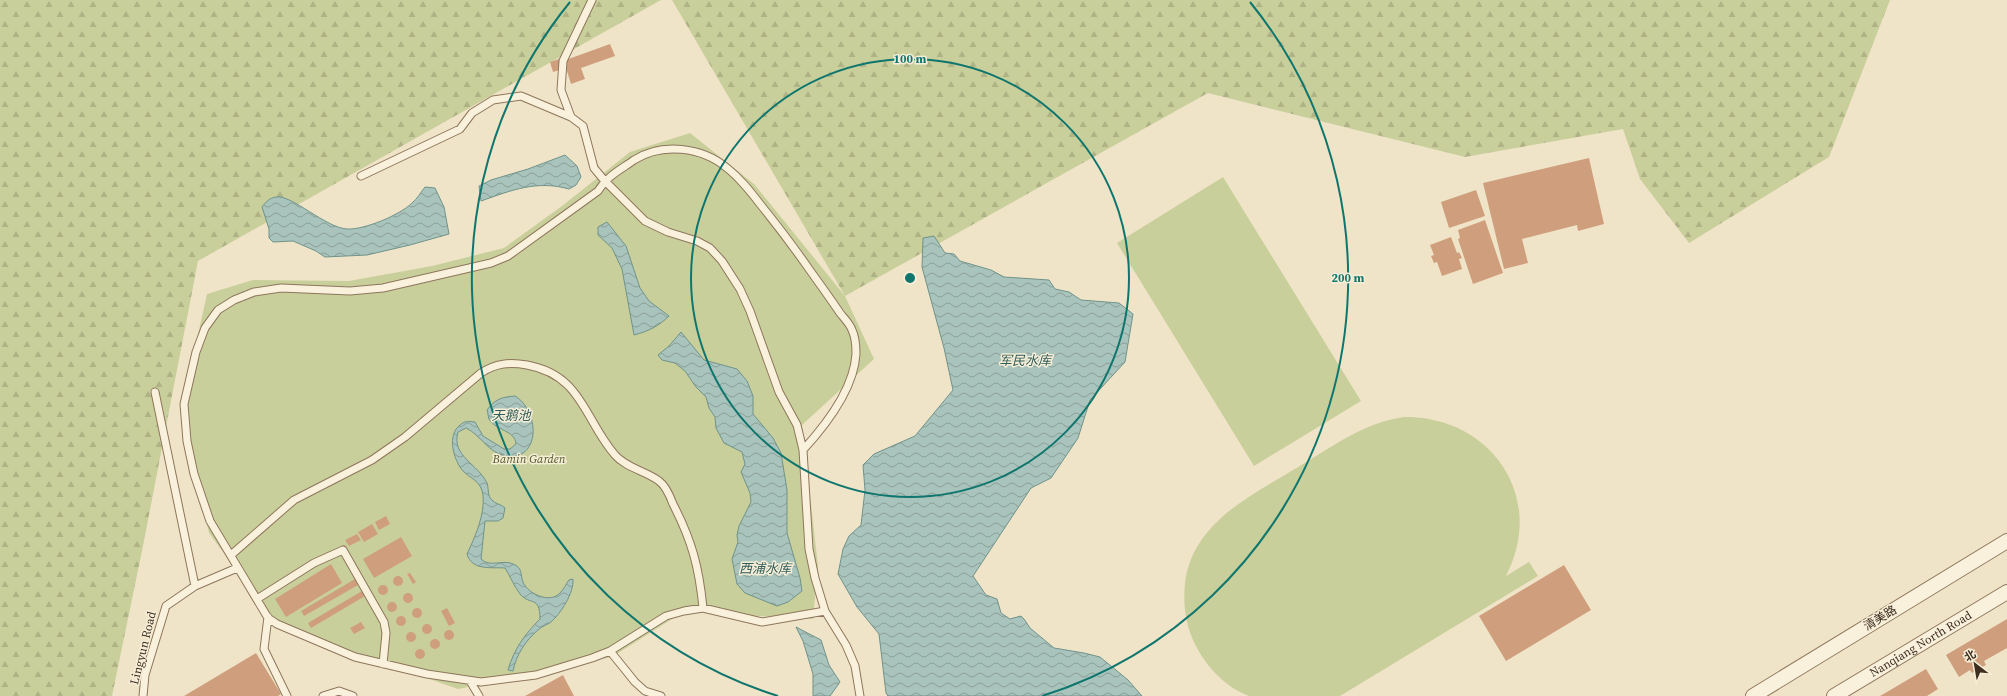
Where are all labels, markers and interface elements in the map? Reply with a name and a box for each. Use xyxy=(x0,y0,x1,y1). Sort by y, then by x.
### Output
text: 100 m xyxy=(894,51,927,67)
text: 200 m xyxy=(1332,270,1365,286)
centre of rings xyxy=(903,271,917,285)
water label: 军民水库 xyxy=(999,352,1053,369)
water label: 天鹅池 xyxy=(491,407,532,424)
park label: Bamin Garden xyxy=(491,451,566,467)
water label: 西浦水库 xyxy=(739,560,793,577)
street label: 清美路 xyxy=(1860,602,1900,634)
street label: Nanqiang North Road xyxy=(1867,607,1975,681)
street label: Lingyun Road xyxy=(126,610,160,686)
north arrow xyxy=(1955,644,1995,684)
text: 北 xyxy=(1962,647,1979,665)

